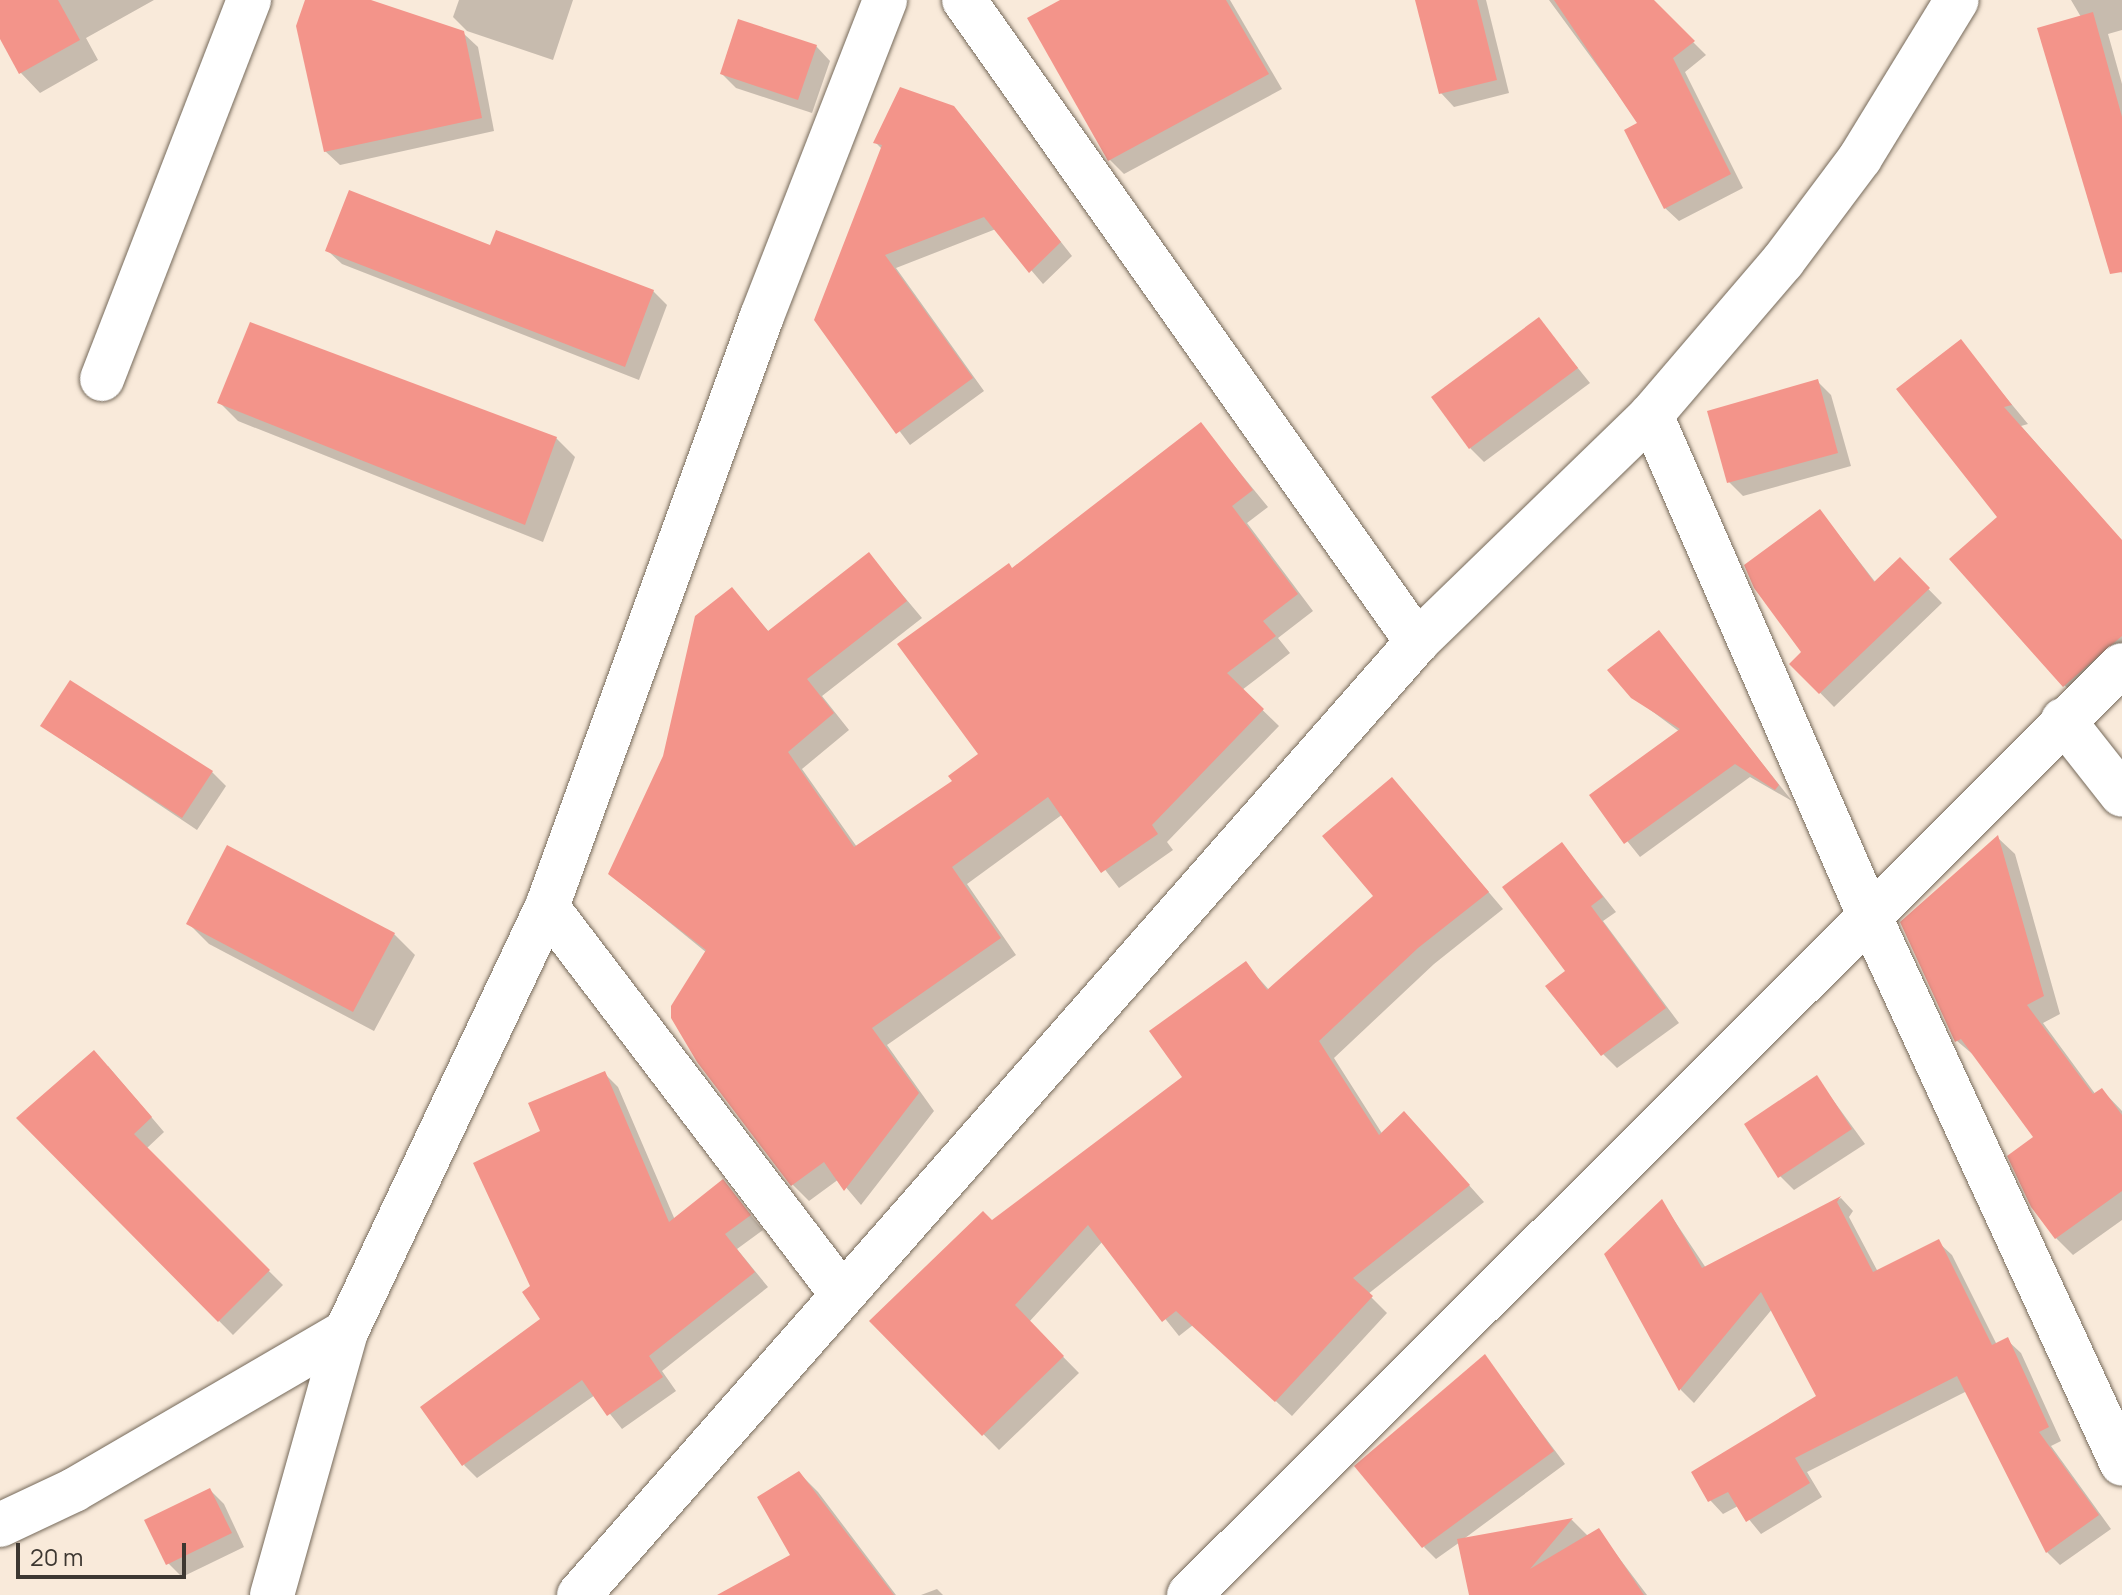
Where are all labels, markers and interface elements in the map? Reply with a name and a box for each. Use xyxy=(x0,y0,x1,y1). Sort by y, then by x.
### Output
scale bar xyxy=(20,1527,190,1577)
text: 20 m xyxy=(30,1540,83,1573)

